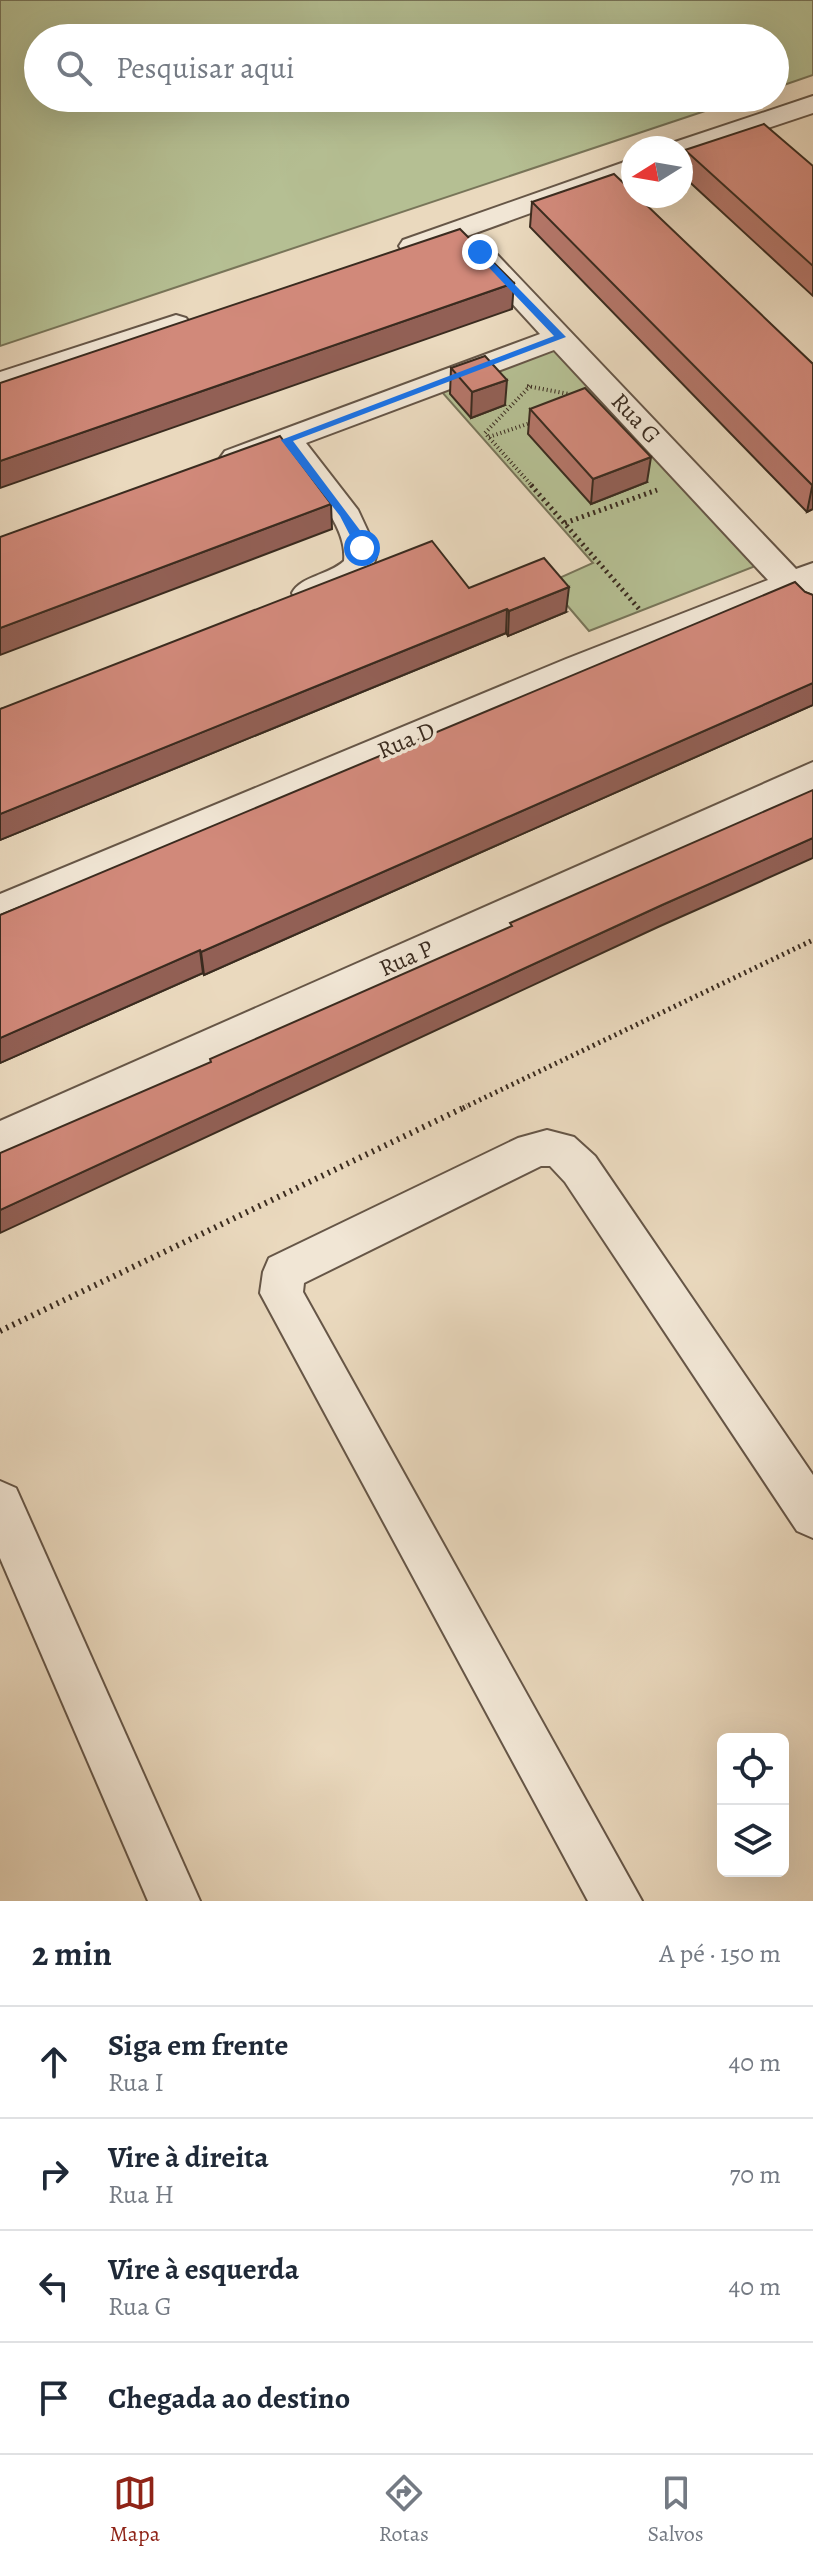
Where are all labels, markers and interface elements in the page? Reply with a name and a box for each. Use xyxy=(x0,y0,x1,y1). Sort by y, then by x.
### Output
search box xyxy=(24,24,789,112)
icon: search xyxy=(52,46,96,90)
text: Pesquisar aqui xyxy=(116,48,294,88)
north arrow xyxy=(621,136,693,208)
route end xyxy=(462,234,498,270)
street label: Rua G xyxy=(604,386,668,450)
route start xyxy=(344,530,380,566)
street label: Rua D xyxy=(372,714,440,766)
street label: Rua P xyxy=(374,932,438,984)
map controls xyxy=(717,1733,789,1877)
button: locate xyxy=(717,1733,789,1805)
button: layers xyxy=(717,1805,789,1877)
text: 2 min xyxy=(32,1930,112,1977)
text: A pé · 150 m xyxy=(659,1936,781,1971)
text: Siga em frente xyxy=(108,2025,288,2065)
icon: ahead xyxy=(32,2040,76,2084)
text: 40 m xyxy=(729,2045,781,2080)
text: Rua I xyxy=(108,2065,164,2100)
text: Vire à direita xyxy=(108,2137,269,2177)
icon: right xyxy=(32,2152,76,2196)
text: 70 m xyxy=(729,2157,781,2192)
text: Rua H xyxy=(108,2177,174,2212)
text: Vire à esquerda xyxy=(108,2249,299,2289)
icon: left xyxy=(32,2264,76,2308)
text: 40 m xyxy=(729,2269,781,2304)
text: Rua G xyxy=(108,2289,172,2324)
icon: arrive xyxy=(32,2376,76,2420)
text: Chegada ao destino xyxy=(108,2378,350,2418)
tab: Mapa xyxy=(109,2471,160,2549)
tab: Rotas xyxy=(379,2471,429,2549)
tab: Salvos xyxy=(648,2471,704,2549)

